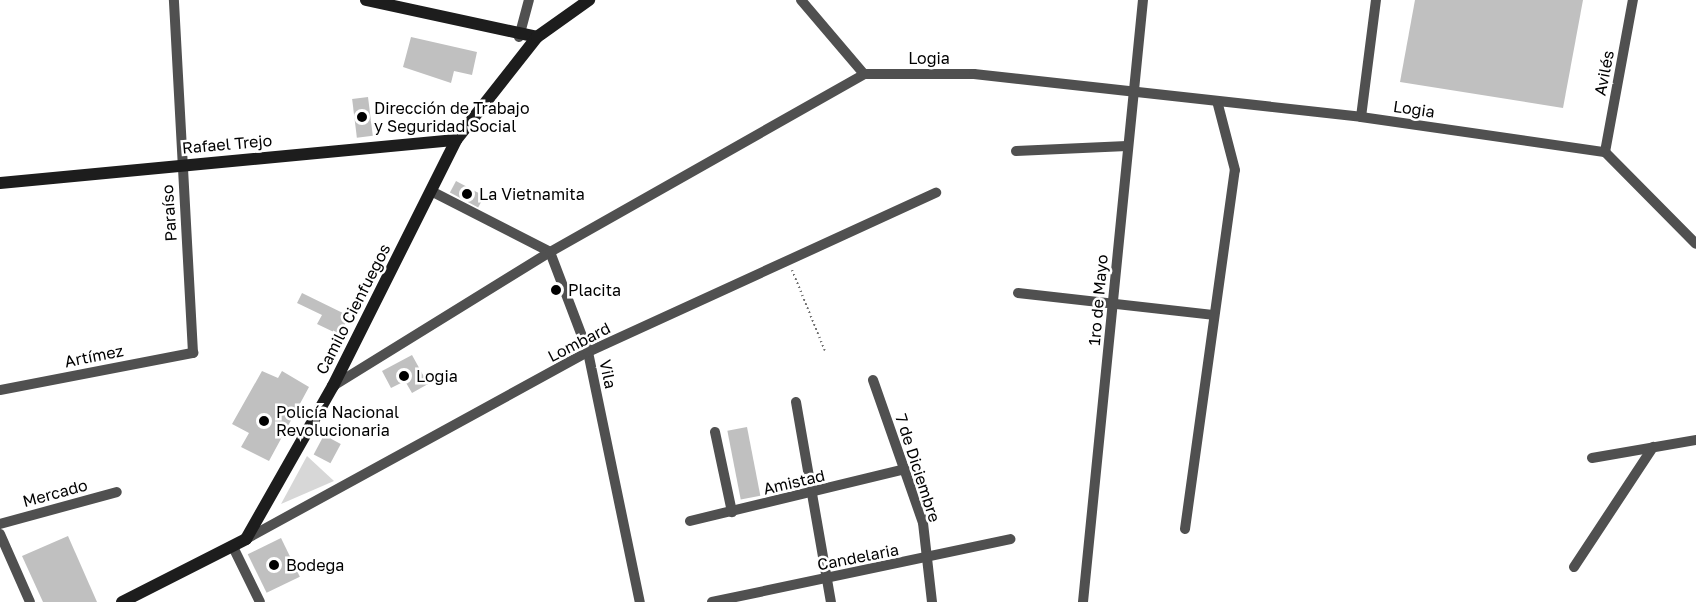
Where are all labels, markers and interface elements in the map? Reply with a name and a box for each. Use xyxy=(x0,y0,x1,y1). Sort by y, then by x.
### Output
street label: Logia xyxy=(908,48,950,68)
street label: Avilés xyxy=(1590,49,1618,97)
street label: Logia xyxy=(1392,97,1436,121)
place label: Dirección de Trabajo y Seguridad Social xyxy=(374,98,530,136)
marker: Dirección de Trabajo y Seguridad Social xyxy=(355,110,369,124)
street label: Rafael Trejo xyxy=(181,130,273,158)
street label: Paraíso xyxy=(157,184,181,242)
place label: La Vietnamita xyxy=(479,184,585,204)
marker: La Vietnamita xyxy=(460,187,474,201)
street label: Camilo Cienfuegos xyxy=(312,241,394,377)
street label: 1ro de Mayo xyxy=(1084,254,1112,346)
place label: Placita xyxy=(568,280,621,300)
marker: Placita xyxy=(549,283,563,297)
street label: Lombard xyxy=(545,318,613,366)
street label: Artímez xyxy=(63,341,125,371)
street label: Vila xyxy=(596,358,620,390)
place label: Logia xyxy=(416,366,458,386)
marker: Logia xyxy=(397,369,411,383)
place label: Policía Nacional Revolucionaria xyxy=(276,402,399,440)
street label: 7 de Diciembre xyxy=(891,411,945,525)
marker: Policía Nacional Revolucionaria xyxy=(257,414,271,428)
street label: Amistad xyxy=(761,466,827,498)
street label: Mercado xyxy=(20,475,90,511)
street label: Candelaria xyxy=(816,540,900,574)
place label: Bodega xyxy=(286,555,344,575)
marker: Bodega xyxy=(267,558,281,572)

